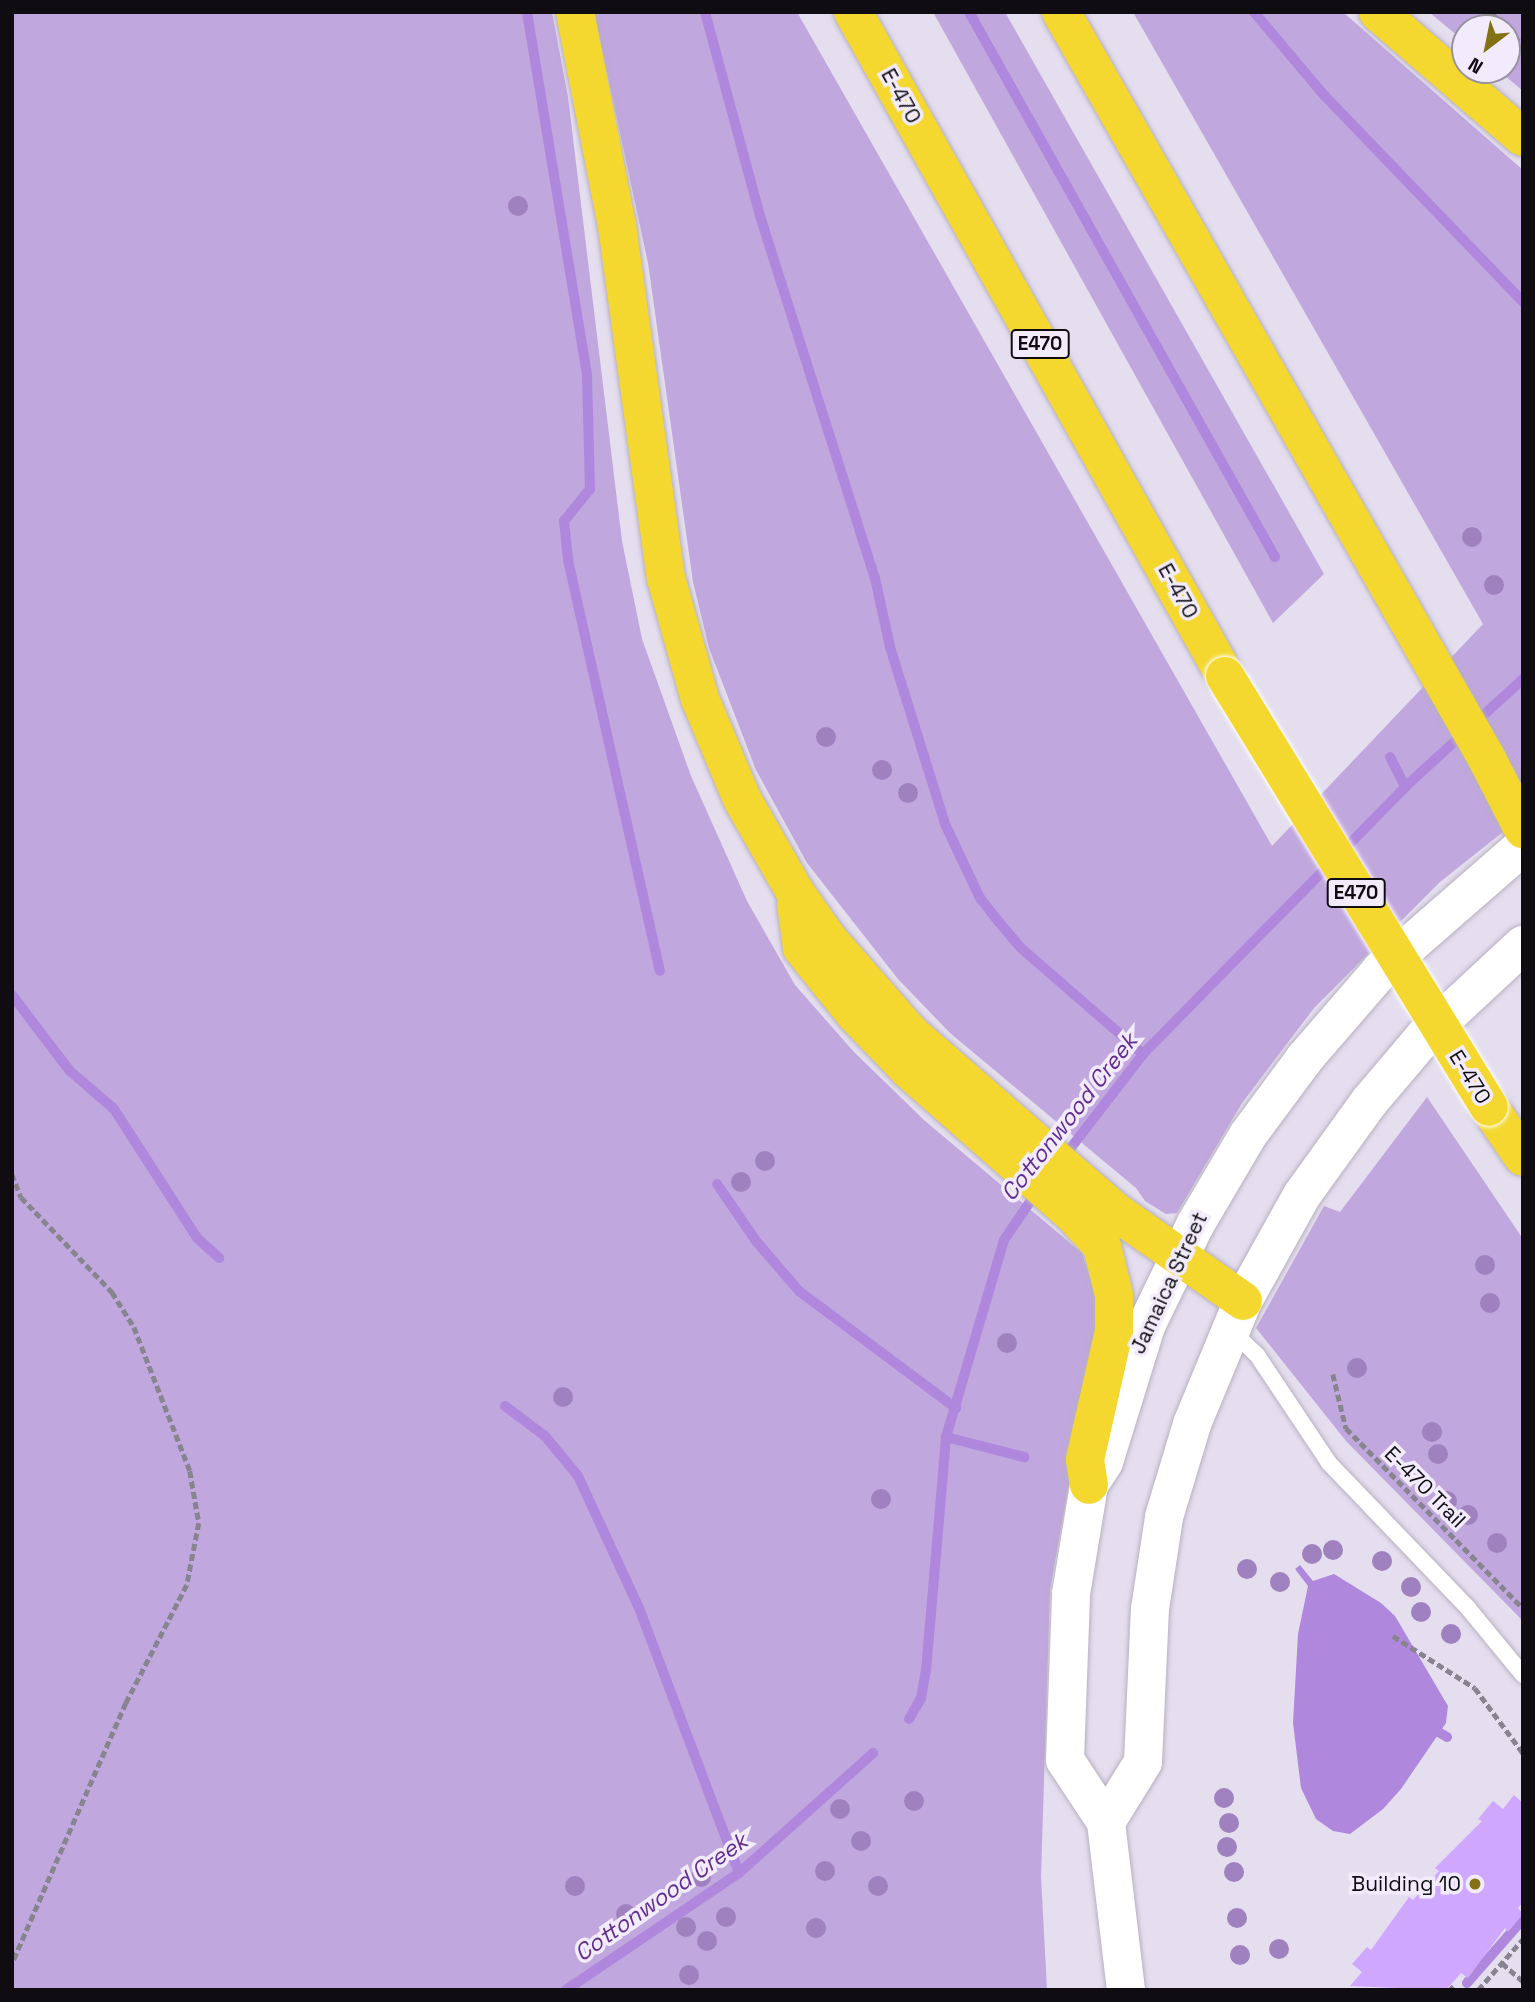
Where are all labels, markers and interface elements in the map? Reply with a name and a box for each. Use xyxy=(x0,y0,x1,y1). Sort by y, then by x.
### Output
north arrow xyxy=(1451,14,1521,84)
text: N xyxy=(1464,52,1488,80)
street label: E-470 xyxy=(876,64,926,128)
road number: E470 xyxy=(1010,328,1070,360)
street label: E-470 xyxy=(1153,559,1203,623)
road number: E470 xyxy=(1326,878,1386,908)
water label: Cottonwood Creek xyxy=(995,1028,1143,1206)
street label: E-470 xyxy=(1444,1045,1496,1109)
street label: Jamaica Street xyxy=(1125,1208,1213,1358)
street label: E-470 Trail xyxy=(1379,1441,1471,1533)
water label: Cottonwood Creek xyxy=(569,1827,753,1967)
place label: Building 10 xyxy=(1351,1871,1461,1897)
marker: Building 10 xyxy=(1467,1876,1483,1892)

